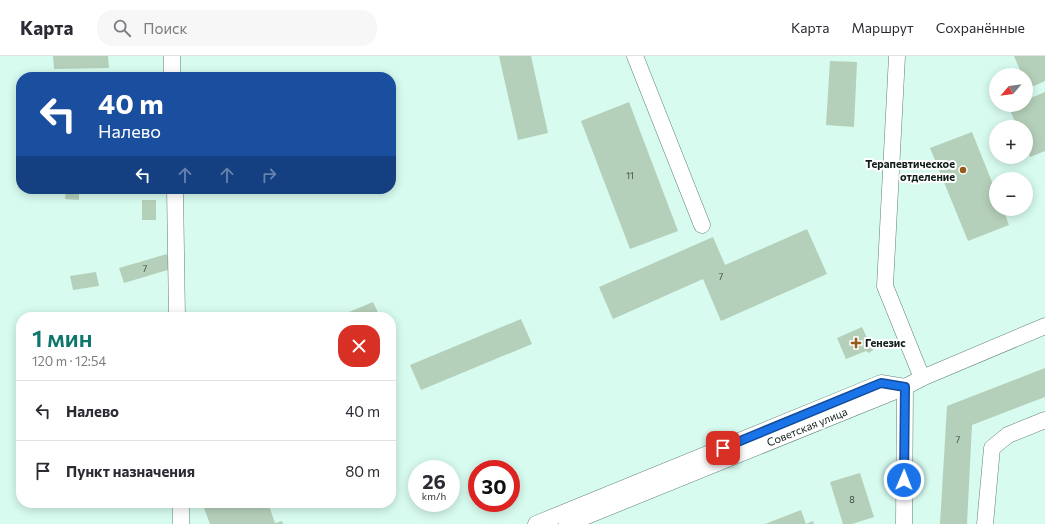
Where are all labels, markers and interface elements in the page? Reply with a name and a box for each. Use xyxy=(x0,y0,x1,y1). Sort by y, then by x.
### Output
search box xyxy=(97,10,377,46)
text: Карта xyxy=(20,16,73,39)
icon: search xyxy=(111,17,133,39)
text: Поиск xyxy=(143,19,188,37)
text: Карта xyxy=(791,19,829,36)
text: Маршрут xyxy=(851,19,914,36)
text: Сохранённые xyxy=(936,19,1025,36)
north arrow xyxy=(989,68,1033,112)
map controls xyxy=(989,68,1033,216)
text: 40 m xyxy=(98,86,164,120)
icon: left xyxy=(32,88,84,140)
text: Налево xyxy=(98,120,161,142)
button: + xyxy=(989,120,1033,164)
place label: Терапевтическое отделение xyxy=(865,157,955,183)
icon: left xyxy=(132,164,154,186)
icon: ahead xyxy=(174,164,196,186)
icon: ahead xyxy=(216,164,238,186)
icon: right xyxy=(258,164,280,186)
marker: Терапевтическое отделение xyxy=(958,165,968,175)
house number: 11 xyxy=(626,170,634,181)
button: − xyxy=(989,172,1033,216)
house number: 7 xyxy=(143,263,148,274)
house number: 7 xyxy=(719,271,724,282)
text: 1 мин xyxy=(32,323,93,352)
button: close xyxy=(338,325,380,367)
place label: Генезис xyxy=(865,336,906,349)
marker: Генезис xyxy=(850,337,862,349)
text: 120 m · 12:54 xyxy=(32,353,106,369)
icon: left xyxy=(32,400,54,422)
text: Налево xyxy=(66,402,119,420)
text: 40 m xyxy=(345,402,380,420)
street label: Советская улица xyxy=(765,404,849,449)
pin xyxy=(706,431,740,465)
house number: 7 xyxy=(956,434,961,445)
icon: arrive xyxy=(712,437,734,459)
position arrow xyxy=(883,459,925,501)
icon: arrive xyxy=(32,460,54,482)
speed limit sign: 30 xyxy=(468,460,520,512)
text: Пункт назначения xyxy=(66,462,195,480)
text: 80 m xyxy=(345,462,380,480)
text: 26 xyxy=(422,469,446,493)
text: km/h xyxy=(422,490,446,502)
house number: 8 xyxy=(849,494,855,505)

